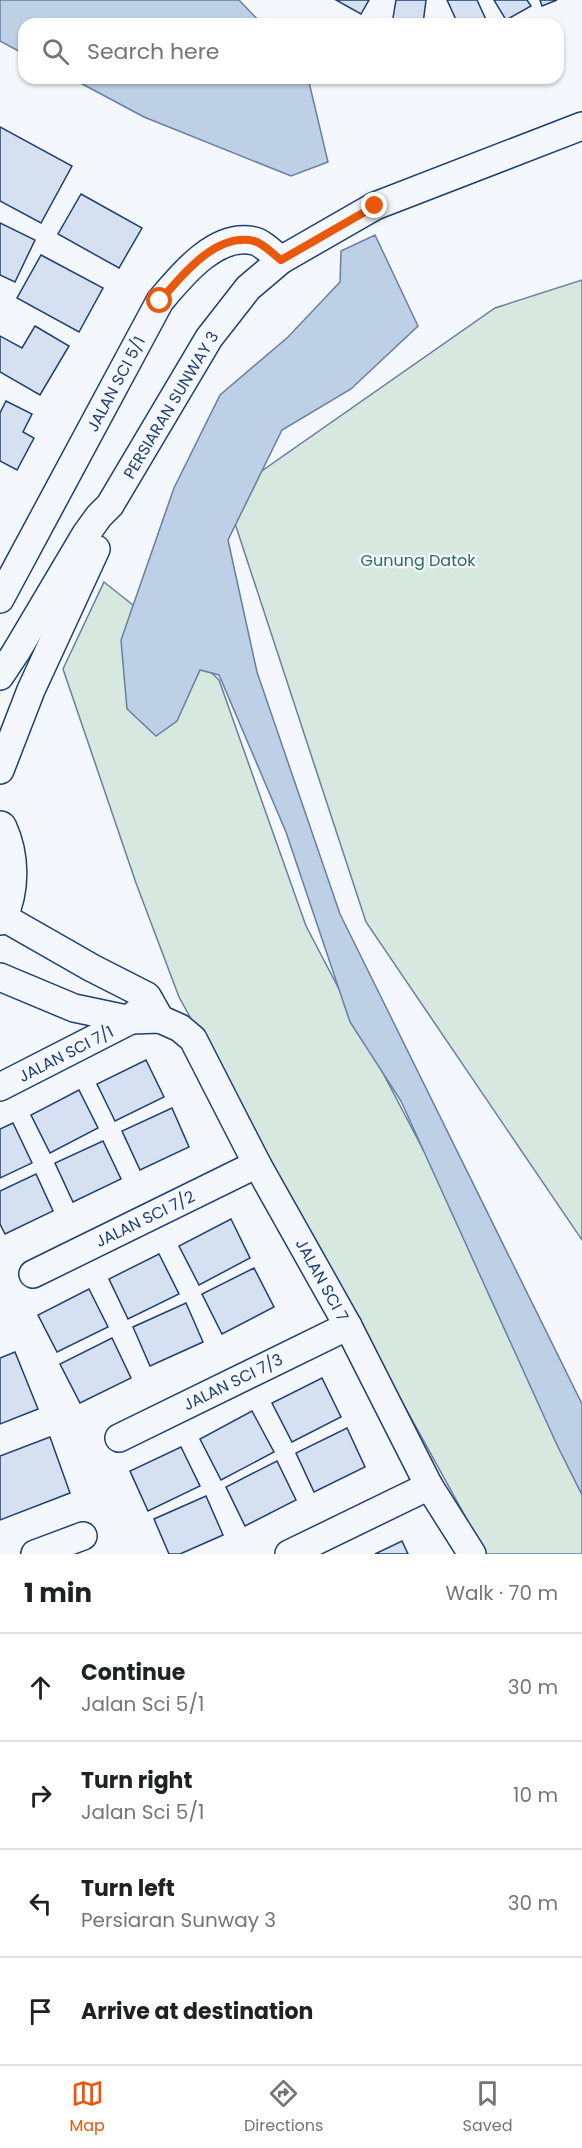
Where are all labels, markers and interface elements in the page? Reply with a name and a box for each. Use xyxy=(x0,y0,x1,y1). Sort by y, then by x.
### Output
search box xyxy=(18,18,564,84)
icon: search xyxy=(39,35,72,68)
text: Search here xyxy=(87,36,220,67)
route end xyxy=(361,192,387,218)
route start xyxy=(146,287,172,313)
street label: PERSIARAN SUNWAY 3 xyxy=(118,327,224,483)
street label: JALAN SCI 5/1 xyxy=(81,332,151,436)
park label: Gunung Datok xyxy=(361,549,476,572)
street label: JALAN SCI 7/1 xyxy=(14,1020,118,1088)
street label: JALAN SCI 7/2 xyxy=(91,1185,199,1253)
street label: JALAN SCI 7 xyxy=(290,1235,354,1326)
street label: JALAN SCI 7/3 xyxy=(179,1348,287,1416)
text: 1 min xyxy=(24,1575,92,1611)
text: Walk · 70 m xyxy=(445,1579,558,1607)
text: Continue xyxy=(81,1657,185,1688)
icon: ahead xyxy=(24,1671,57,1704)
text: 30 m xyxy=(508,1673,558,1701)
text: Jalan Sci 5/1 xyxy=(81,1690,204,1718)
text: Turn right xyxy=(81,1765,192,1796)
icon: right xyxy=(24,1779,57,1812)
text: 10 m xyxy=(513,1781,558,1809)
text: Jalan Sci 5/1 xyxy=(81,1798,204,1826)
text: Turn left xyxy=(81,1873,175,1904)
icon: left xyxy=(24,1887,57,1920)
text: 30 m xyxy=(508,1889,558,1917)
text: Persiaran Sunway 3 xyxy=(81,1906,276,1934)
icon: arrive xyxy=(24,1995,57,2028)
text: Arrive at destination xyxy=(81,1996,313,2027)
tab: Map xyxy=(70,2077,105,2138)
tab: Directions xyxy=(244,2077,323,2138)
tab: Saved xyxy=(463,2077,512,2138)

